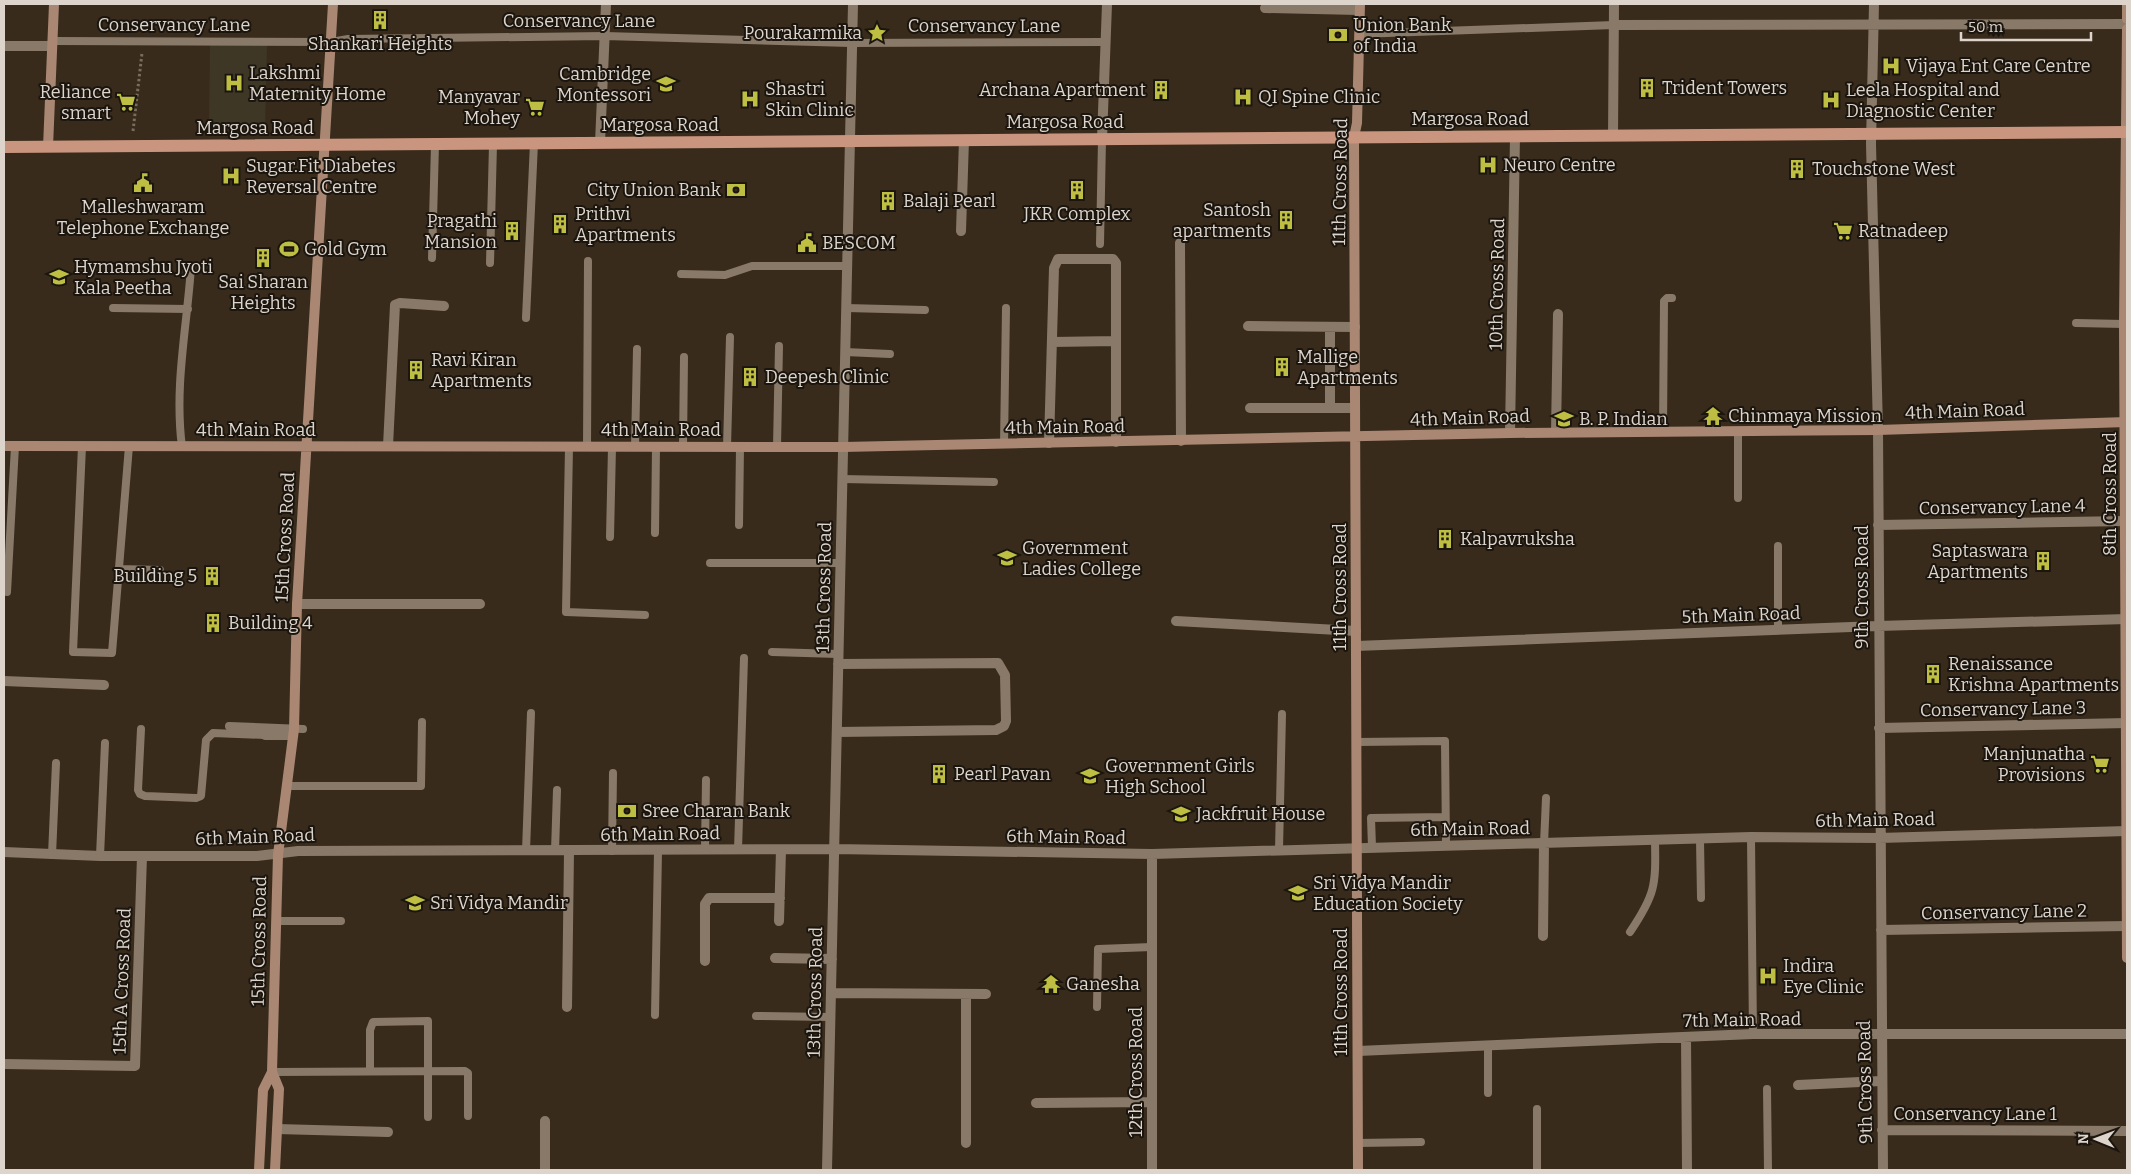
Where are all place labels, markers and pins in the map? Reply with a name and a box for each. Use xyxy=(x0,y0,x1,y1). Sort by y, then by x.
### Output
building icon: Shankari Heights xyxy=(369,9,391,31)
place label: Union Bank of India xyxy=(1353,14,1452,57)
place label: Pourakarmika xyxy=(743,22,862,44)
place icon: Pourakarmika xyxy=(866,22,888,44)
bank icon: Union Bank of India xyxy=(1327,24,1349,46)
place label: Shankari Heights xyxy=(308,33,452,55)
hospital icon: Vijaya Ent Care Centre xyxy=(1880,55,1902,77)
place label: Vijaya Ent Care Centre xyxy=(1906,55,2091,77)
place label: Lakshmi Maternity Home xyxy=(249,62,386,105)
place label: Cambridge Montessori xyxy=(557,63,651,106)
hospital icon: Lakshmi Maternity Home xyxy=(223,72,245,94)
school or university icon: Cambridge Montessori xyxy=(655,73,677,95)
building icon: Trident Towers xyxy=(1636,77,1658,99)
place label: Trident Towers xyxy=(1662,77,1787,99)
place label: Shastri Skin Clinic xyxy=(765,78,854,121)
place label: Archana Apartment xyxy=(979,79,1146,101)
building icon: Archana Apartment xyxy=(1150,79,1172,101)
place label: Leela Hospital and Diagnostic Center xyxy=(1846,79,2000,122)
place label: Reliance smart xyxy=(39,81,111,124)
place label: Manyavar Mohey xyxy=(438,86,520,129)
hospital icon: QI Spine Clinic xyxy=(1232,86,1254,108)
place label: QI Spine Clinic xyxy=(1258,86,1380,108)
hospital icon: Shastri Skin Clinic xyxy=(739,88,761,110)
hospital icon: Leela Hospital and Diagnostic Center xyxy=(1820,89,1842,111)
supermarket icon: Reliance smart xyxy=(115,91,137,113)
supermarket icon: Manyavar Mohey xyxy=(524,96,546,118)
hospital icon: Neuro Centre xyxy=(1477,154,1499,176)
place label: Neuro Centre xyxy=(1503,154,1616,176)
place label: Sugar.Fit Diabetes Reversal Centre xyxy=(246,155,396,198)
building icon: Touchstone West xyxy=(1786,158,1808,180)
place label: Touchstone West xyxy=(1812,158,1956,180)
hospital icon: Sugar.Fit Diabetes Reversal Centre xyxy=(220,165,242,187)
public building icon: Malleshwaram Telephone Exchange xyxy=(132,172,154,194)
place label: City Union Bank xyxy=(587,179,722,201)
bank icon: City Union Bank xyxy=(725,179,747,201)
building icon: JKR Complex xyxy=(1066,179,1088,201)
building icon: Balaji Pearl xyxy=(877,190,899,212)
place label: Balaji Pearl xyxy=(903,190,996,212)
place label: Malleshwaram Telephone Exchange xyxy=(57,196,229,239)
place label: Santosh apartments xyxy=(1173,199,1271,242)
place label: Prithvi Apartments xyxy=(575,203,676,246)
place label: JKR Complex xyxy=(1022,203,1131,225)
building icon: Santosh apartments xyxy=(1275,209,1297,231)
place label: Pragathi Mansion xyxy=(424,210,498,253)
building icon: Prithvi Apartments xyxy=(549,213,571,235)
building icon: Pragathi Mansion xyxy=(501,220,523,242)
supermarket icon: Ratnadeep xyxy=(1832,220,1854,242)
place label: Ratnadeep xyxy=(1858,220,1948,242)
public building icon: BESCOM xyxy=(796,232,818,254)
place label: BESCOM xyxy=(822,232,896,254)
sports icon: Gold Gym xyxy=(278,238,300,260)
place label: Gold Gym xyxy=(304,238,387,260)
building icon: Sai Sharan Heights xyxy=(252,247,274,269)
place label: Hymamshu Jyoti Kala Peetha xyxy=(74,256,213,299)
school or university icon: Hymamshu Jyoti Kala Peetha xyxy=(48,266,70,288)
place label: Sai Sharan Heights xyxy=(218,271,308,314)
place label: Mallige Apartments xyxy=(1297,346,1398,389)
place label: Ravi Kiran Apartments xyxy=(431,349,532,392)
building icon: Mallige Apartments xyxy=(1271,356,1293,378)
building icon: Ravi Kiran Apartments xyxy=(405,359,427,381)
building icon: Deepesh Clinic xyxy=(739,366,761,388)
place label: Deepesh Clinic xyxy=(765,366,889,388)
temple icon: Chinmaya Mission xyxy=(1702,405,1724,427)
place label: Chinmaya Mission xyxy=(1728,405,1882,427)
school or university icon: B. P. Indian xyxy=(1553,408,1575,430)
place label: B. P. Indian xyxy=(1579,408,1668,430)
building icon: Kalpavruksha xyxy=(1434,528,1456,550)
place label: Kalpavruksha xyxy=(1460,528,1575,550)
place label: Government Ladies College xyxy=(1022,537,1141,580)
place label: Saptaswara Apartments xyxy=(1927,540,2028,583)
school or university icon: Government Ladies College xyxy=(996,547,1018,569)
building icon: Saptaswara Apartments xyxy=(2032,550,2054,572)
place label: Building 5 xyxy=(113,565,197,587)
building icon: Building 5 xyxy=(201,565,223,587)
building icon: Building 4 xyxy=(202,612,224,634)
place label: Building 4 xyxy=(228,612,313,634)
place label: Renaissance Krishna Apartments xyxy=(1948,653,2119,696)
building icon: Renaissance Krishna Apartments xyxy=(1922,663,1944,685)
place label: Manjunatha Provisions xyxy=(1983,743,2085,786)
supermarket icon: Manjunatha Provisions xyxy=(2089,753,2111,775)
place label: Government Girls High School xyxy=(1105,755,1255,798)
building icon: Pearl Pavan xyxy=(928,763,950,785)
place label: Pearl Pavan xyxy=(954,763,1051,785)
school or university icon: Government Girls High School xyxy=(1079,765,1101,787)
bank icon: Sree Charan Bank xyxy=(616,800,638,822)
place label: Sree Charan Bank xyxy=(642,800,791,822)
school or university icon: Jackfruit House xyxy=(1170,803,1192,825)
place label: Jackfruit House xyxy=(1195,803,1325,825)
place label: Sri Vidya Mandir Education Society xyxy=(1313,872,1463,915)
school or university icon: Sri Vidya Mandir Education Society xyxy=(1287,882,1309,904)
school or university icon: Sri Vidya Mandir xyxy=(404,892,426,914)
place label: Sri Vidya Mandir xyxy=(430,892,568,914)
place label: Indira Eye Clinic xyxy=(1783,955,1864,998)
hospital icon: Indira Eye Clinic xyxy=(1757,965,1779,987)
temple icon: Ganesha xyxy=(1040,973,1062,995)
place label: Ganesha xyxy=(1066,973,1140,995)

